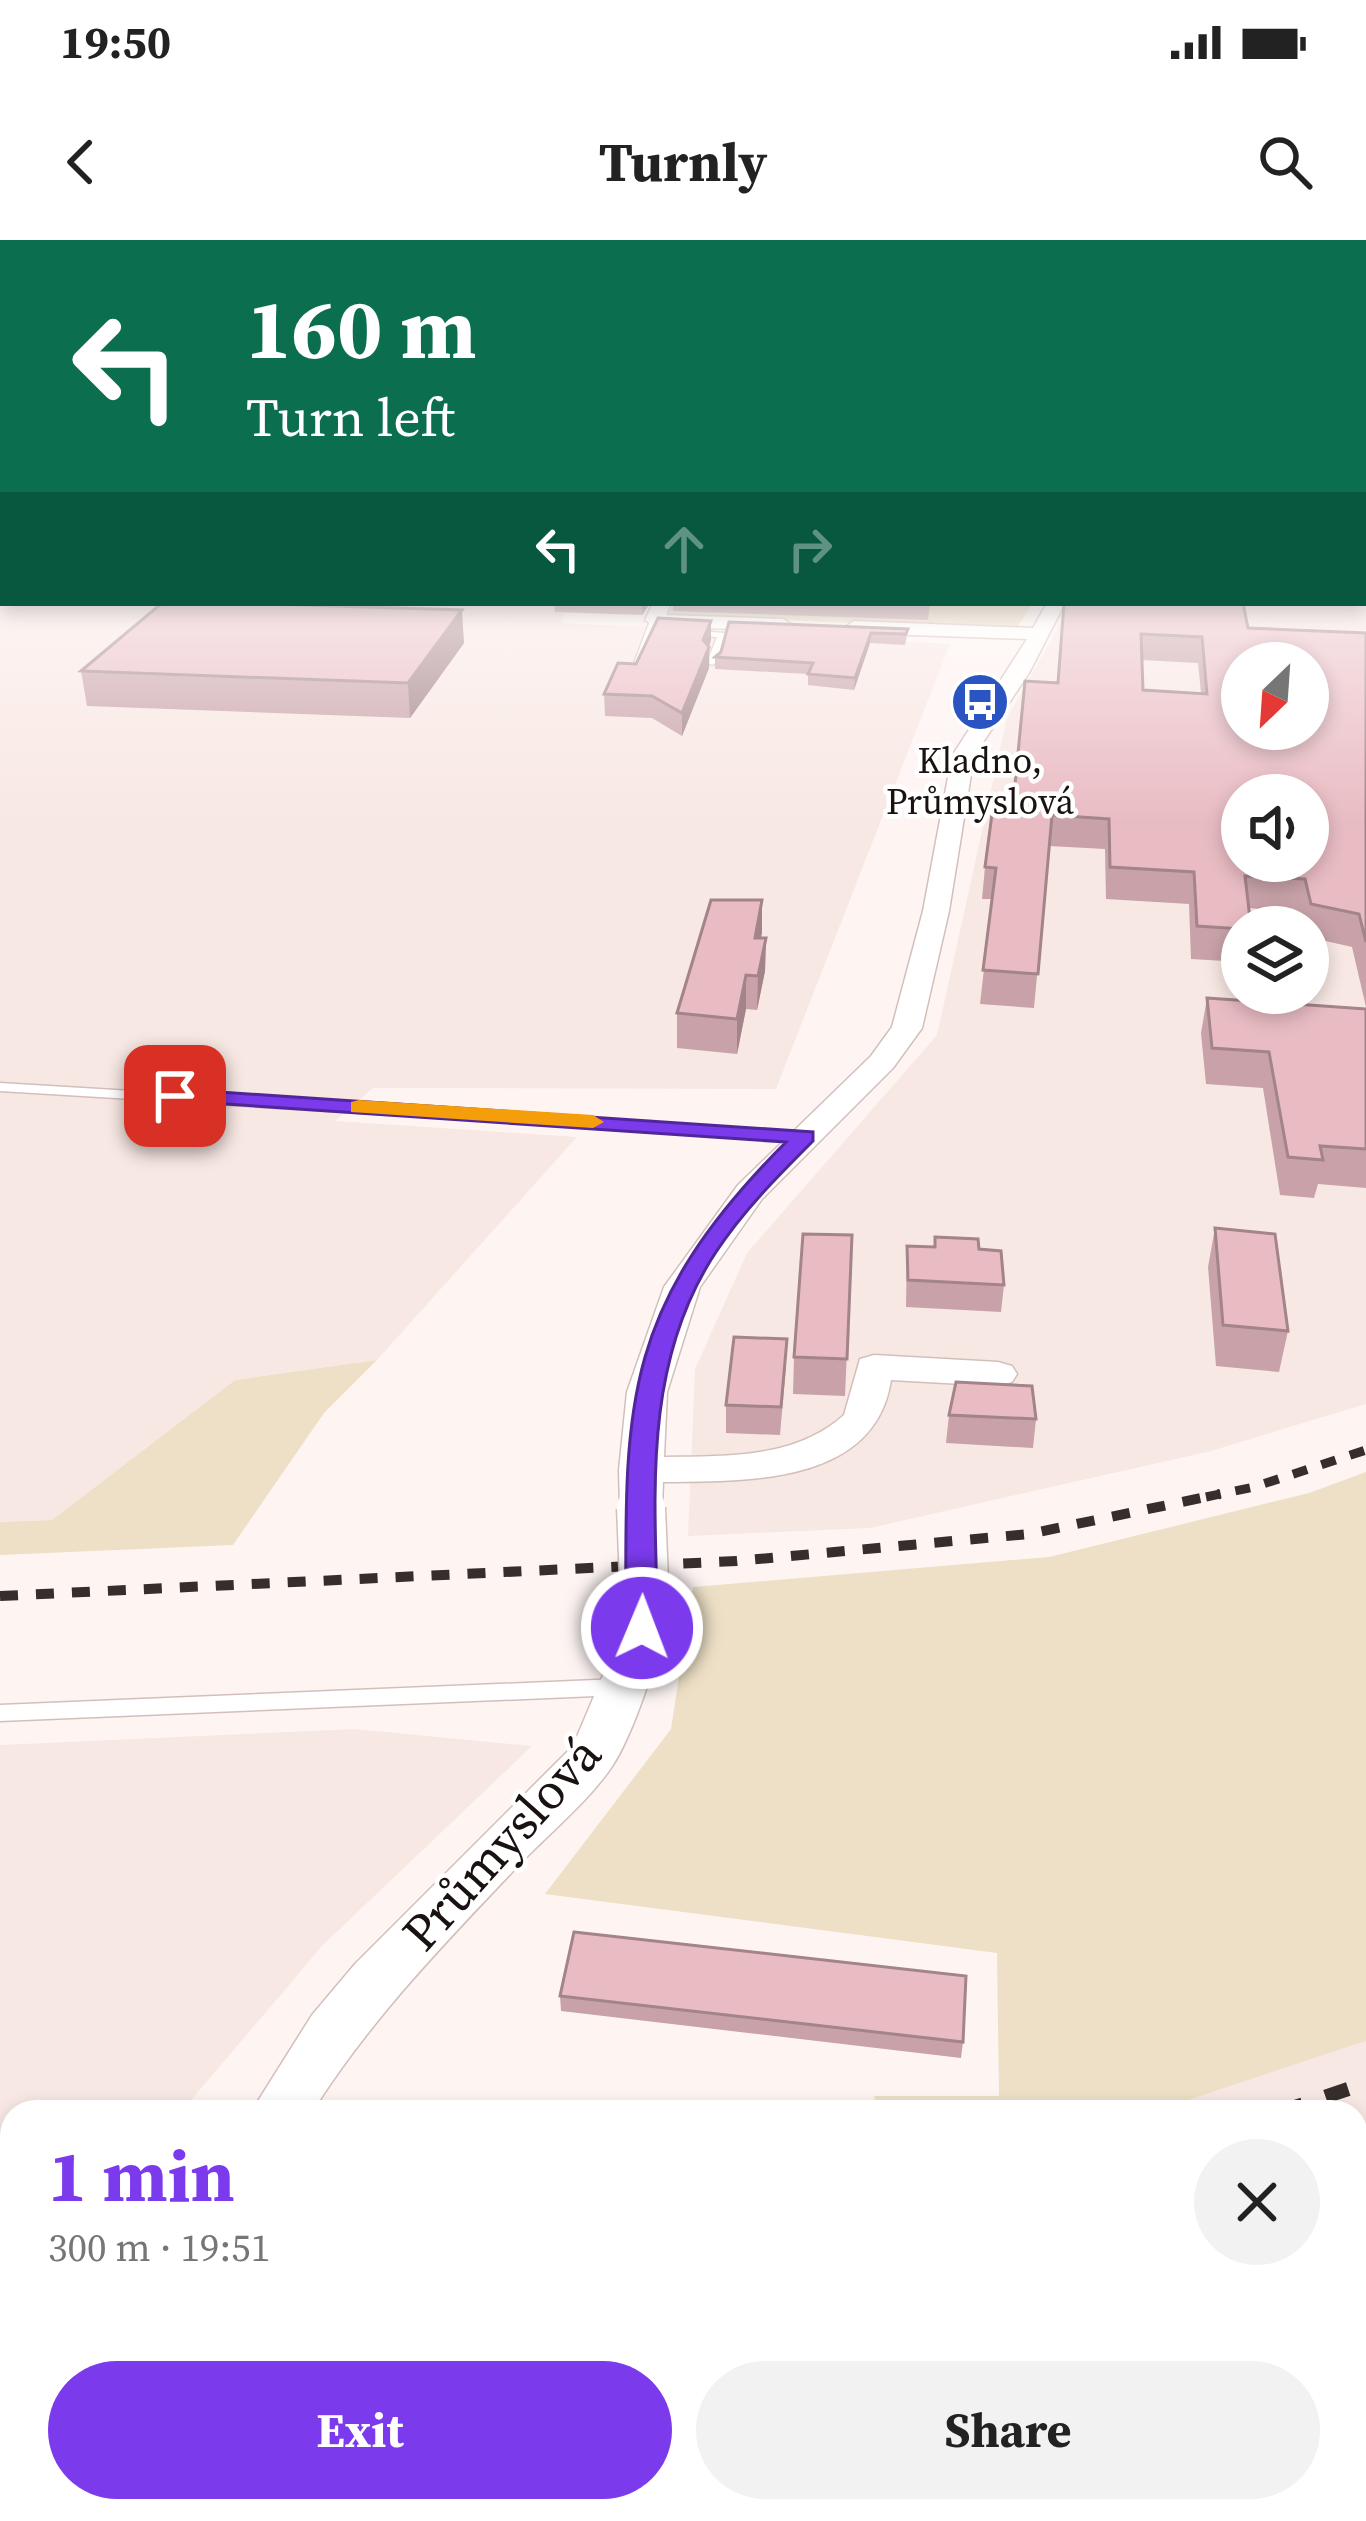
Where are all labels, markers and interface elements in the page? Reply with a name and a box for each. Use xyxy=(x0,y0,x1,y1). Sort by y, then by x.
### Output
text: 19:50 xyxy=(60,11,171,73)
text: Turnly xyxy=(599,125,767,199)
icon: back xyxy=(48,129,114,195)
icon: search xyxy=(1252,129,1318,195)
text: 160 m xyxy=(246,271,477,386)
icon: left xyxy=(48,288,204,444)
text: Turn left xyxy=(246,380,455,454)
icon: left xyxy=(525,516,591,582)
icon: ahead xyxy=(651,516,717,582)
icon: right xyxy=(777,516,843,582)
north arrow xyxy=(1221,642,1329,750)
map controls xyxy=(1221,642,1329,1014)
bus stop icon: Kladno, Průmyslová xyxy=(949,671,1011,733)
place label: Kladno, Průmyslová xyxy=(886,736,1075,826)
button: sound xyxy=(1221,774,1329,882)
button: layers xyxy=(1221,906,1329,1014)
pin xyxy=(124,1045,226,1147)
icon: arrive xyxy=(142,1063,208,1129)
position arrow xyxy=(579,1565,705,1691)
street label: Průmyslová xyxy=(386,1720,616,1965)
text: 1 min xyxy=(48,2126,235,2225)
button: close xyxy=(1194,2139,1320,2265)
text: 300 m · 19:51 xyxy=(48,2221,270,2274)
button: Exit xyxy=(48,2361,672,2499)
button: Share xyxy=(696,2361,1320,2499)

